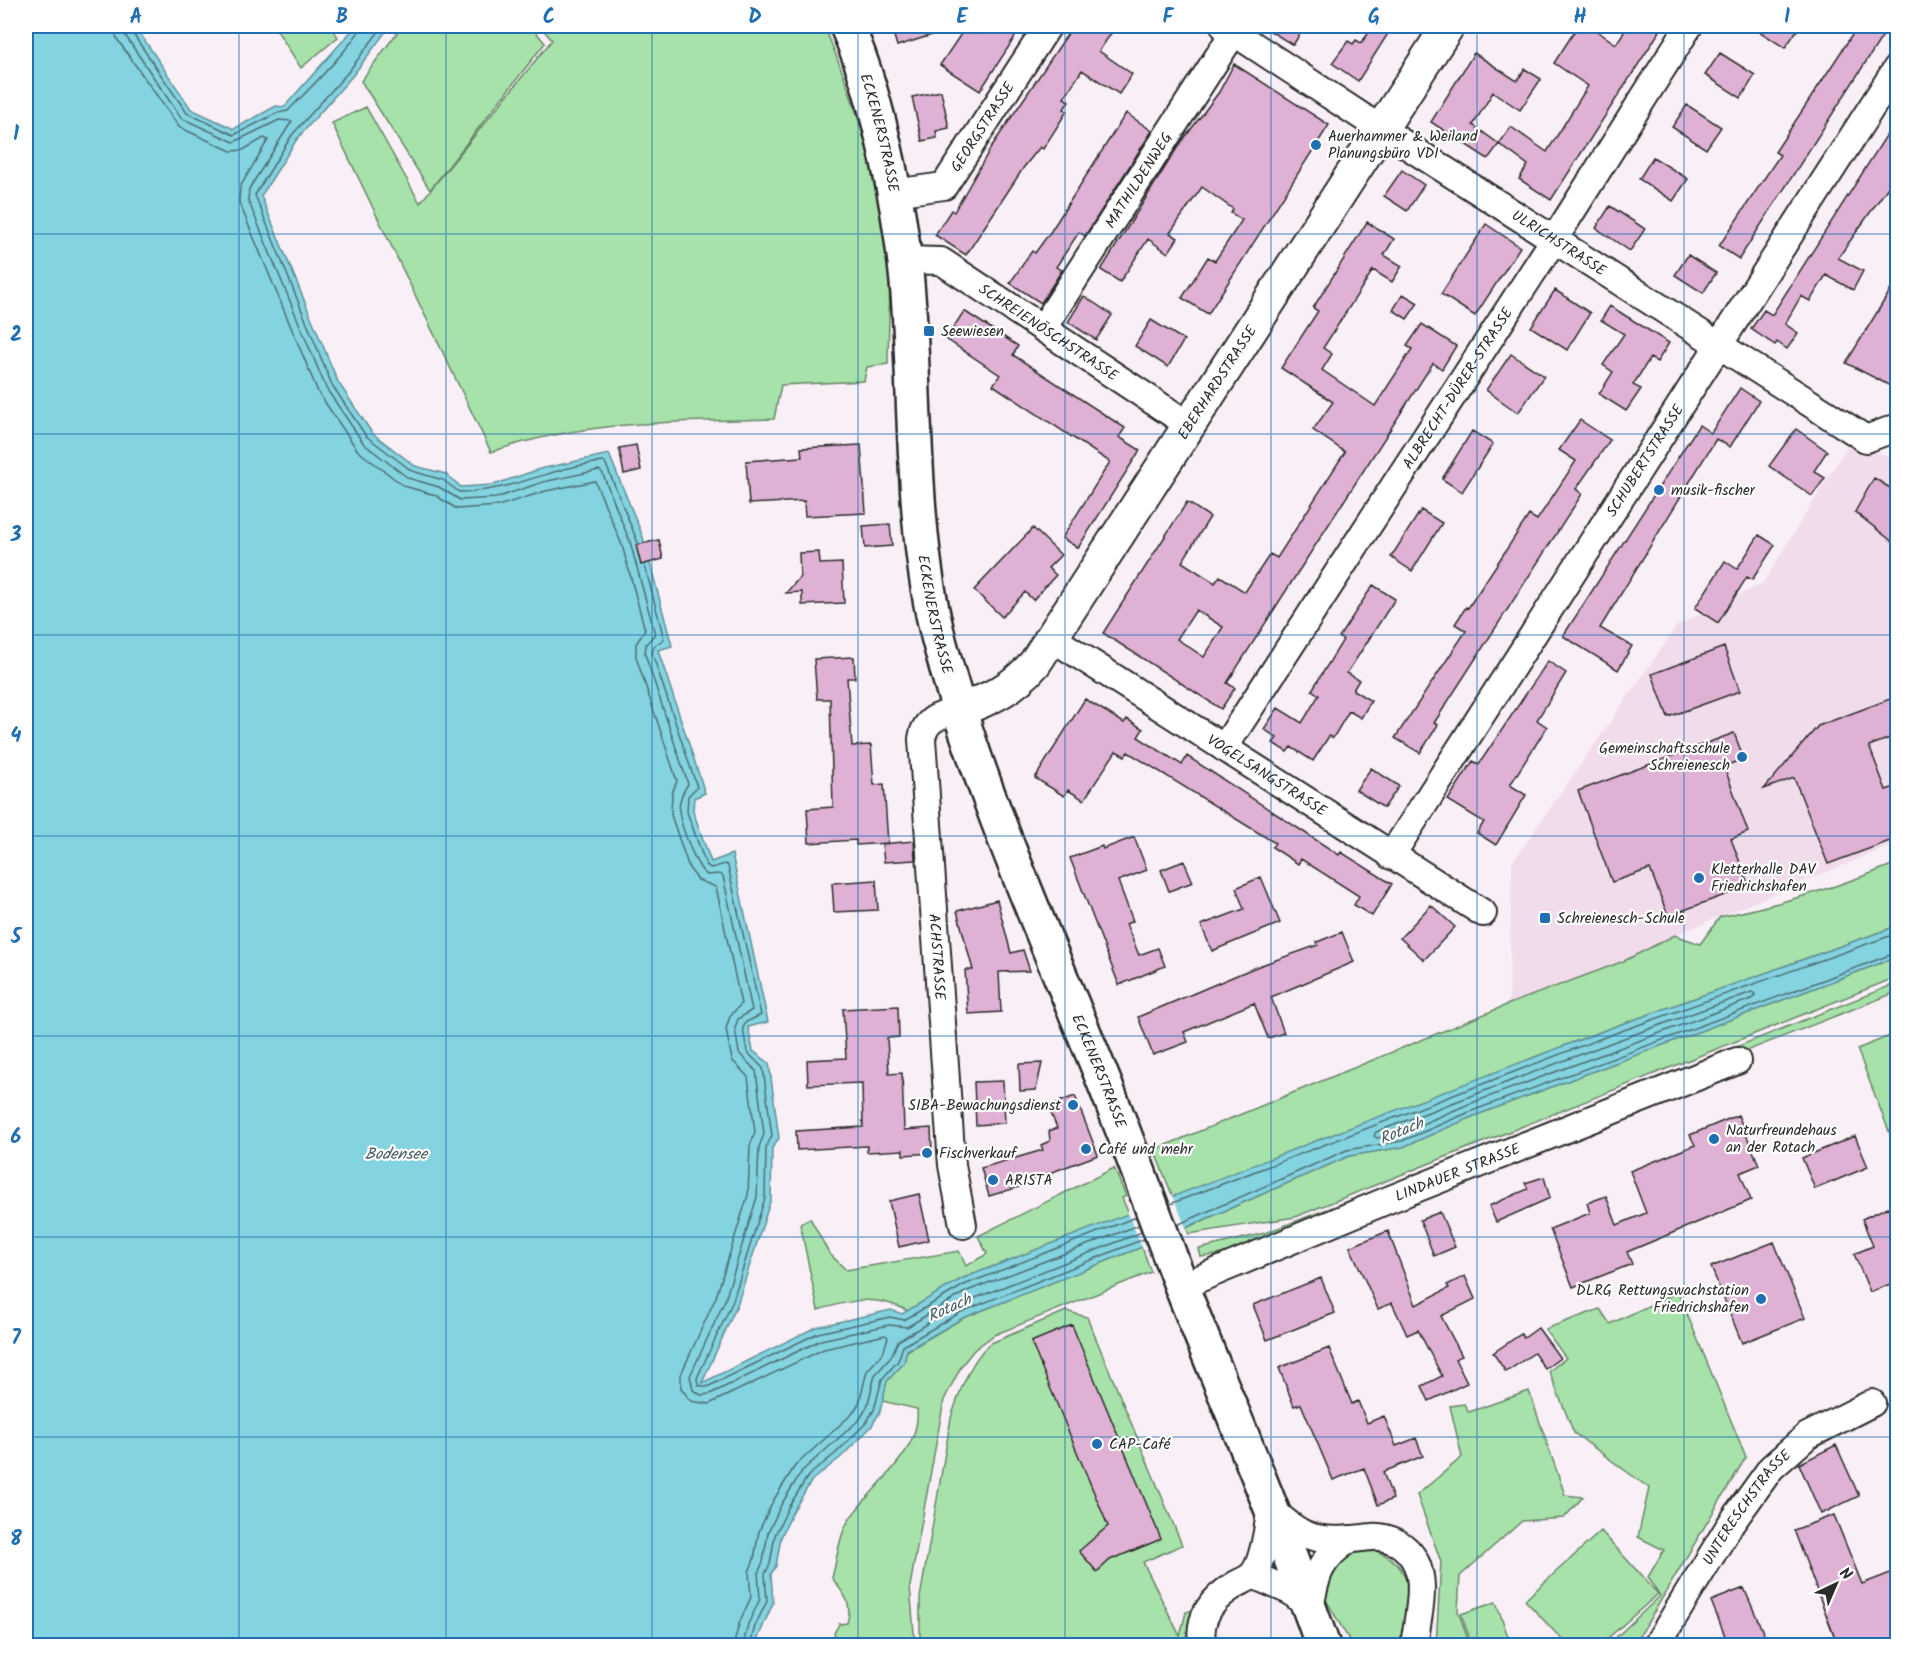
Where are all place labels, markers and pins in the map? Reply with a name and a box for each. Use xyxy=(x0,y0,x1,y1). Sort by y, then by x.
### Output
place label: Auerhammer & Weiland Planungsbüro VDI xyxy=(1328,125,1478,166)
marker: Auerhammer & Weiland Planungsbüro VDI xyxy=(1309,138,1323,152)
place label: Seewiesen xyxy=(941,320,1004,344)
marker: Seewiesen xyxy=(922,324,936,338)
place label: musik-fischer xyxy=(1671,479,1756,503)
marker: musik-fischer xyxy=(1652,483,1666,497)
place label: Gemeinschaftsschule Schreienesch xyxy=(1599,737,1730,778)
marker: Gemeinschaftsschule Schreienesch xyxy=(1735,750,1749,764)
place label: Kletterhalle DAV Friedrichshafen xyxy=(1711,858,1817,899)
marker: Kletterhalle DAV Friedrichshafen xyxy=(1692,871,1706,885)
place label: Schreienesch-Schule xyxy=(1557,907,1685,931)
marker: Schreienesch-Schule xyxy=(1538,911,1552,925)
place label: SIBA-Bewachungsdienst xyxy=(908,1094,1061,1118)
marker: SIBA-Bewachungsdienst xyxy=(1066,1098,1080,1112)
place label: Naturfreundehaus an der Rotach xyxy=(1726,1119,1837,1160)
marker: Naturfreundehaus an der Rotach xyxy=(1707,1132,1721,1146)
place label: Café und mehr xyxy=(1098,1138,1194,1162)
place label: Fischverkauf xyxy=(939,1142,1018,1166)
marker: Café und mehr xyxy=(1079,1142,1093,1156)
marker: Fischverkauf xyxy=(920,1146,934,1160)
place label: ARISTA xyxy=(1005,1169,1053,1193)
marker: ARISTA xyxy=(986,1173,1000,1187)
place label: DLRG Rettungswachstation Friedrichshafen xyxy=(1576,1279,1749,1320)
marker: DLRG Rettungswachstation Friedrichshafen xyxy=(1754,1292,1768,1306)
place label: CAP-Café xyxy=(1109,1433,1172,1457)
marker: CAP-Café xyxy=(1090,1437,1104,1451)

